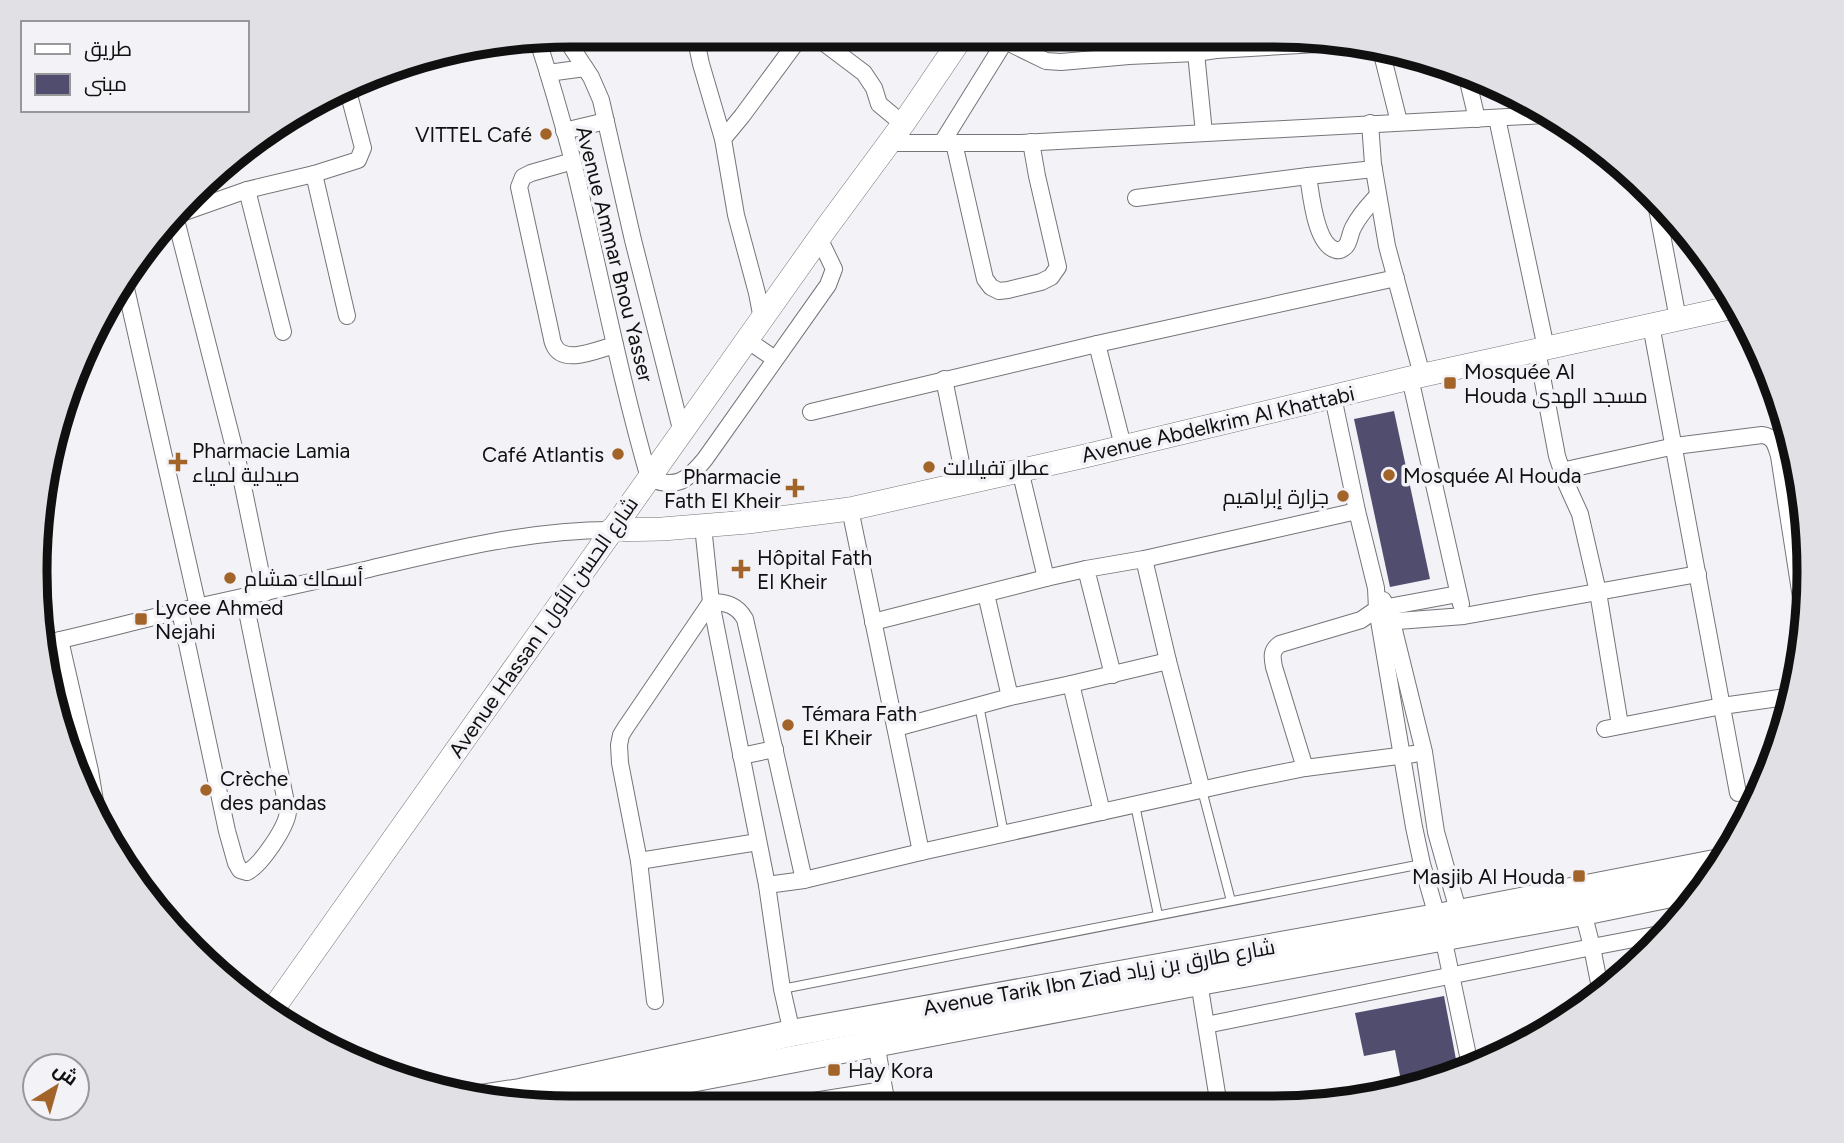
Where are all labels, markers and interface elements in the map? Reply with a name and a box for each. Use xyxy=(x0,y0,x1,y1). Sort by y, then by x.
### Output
legend xyxy=(21,21,248,112)
text: طريق xyxy=(84,36,132,62)
text: مبنى xyxy=(84,71,127,97)
place label: VITTEL Café xyxy=(415,122,532,147)
street label: Avenue Ammar Bnou Yasser xyxy=(571,123,659,385)
marker: VITTEL Café xyxy=(538,126,554,142)
place label: Mosquée Al Houda مسجد الهدى xyxy=(1464,359,1648,409)
marker: Mosquée Al Houda مسجد الهدى xyxy=(1442,375,1458,391)
street label: Avenue Abdelkrim Al Khattabi xyxy=(1079,380,1357,468)
place label: Pharmacie Lamia صيدلية لمياء xyxy=(192,438,350,487)
place label: Café Atlantis xyxy=(482,442,604,467)
marker: Café Atlantis xyxy=(610,446,626,462)
marker: Pharmacie Lamia صيدلية لمياء xyxy=(170,454,186,470)
place label: عطار تفيلالت xyxy=(943,455,1050,480)
marker: عطار تفيلالت xyxy=(921,459,937,475)
place label: Mosquée Al Houda xyxy=(1403,463,1581,488)
place label: Pharmacie Fath El Kheir xyxy=(664,464,781,513)
marker: Mosquée Al Houda xyxy=(1381,467,1397,483)
marker: Pharmacie Fath El Kheir xyxy=(787,480,803,496)
place label: جزارة إبراهيم xyxy=(1222,484,1329,511)
marker: جزارة إبراهيم xyxy=(1335,488,1351,504)
street label: Avenue Hassan I شارع الحسن الأول xyxy=(443,492,645,763)
place label: Hôpital Fath El Kheir xyxy=(757,545,872,594)
marker: Hôpital Fath El Kheir xyxy=(731,559,751,579)
place label: أسماك هشام xyxy=(244,566,363,593)
marker: أسماك هشام xyxy=(222,570,238,586)
place label: Lycee Ahmed Nejahi xyxy=(155,595,284,644)
marker: Lycee Ahmed Nejahi xyxy=(133,611,149,627)
place label: Témara Fath El Kheir xyxy=(802,701,917,750)
marker: Témara Fath El Kheir xyxy=(780,717,796,733)
place label: Crèche des pandas xyxy=(220,766,326,815)
marker: Crèche des pandas xyxy=(198,782,214,798)
place label: Masjib Al Houda xyxy=(1412,864,1565,889)
marker: Masjib Al Houda xyxy=(1571,868,1587,884)
street label: Avenue Tarik Ibn Ziad شارع طارق بن زياد xyxy=(921,934,1277,1022)
north arrow xyxy=(21,1052,91,1122)
text: ش xyxy=(49,1057,83,1090)
place label: Hay Kora xyxy=(848,1058,933,1083)
marker: Hay Kora xyxy=(826,1062,842,1078)

